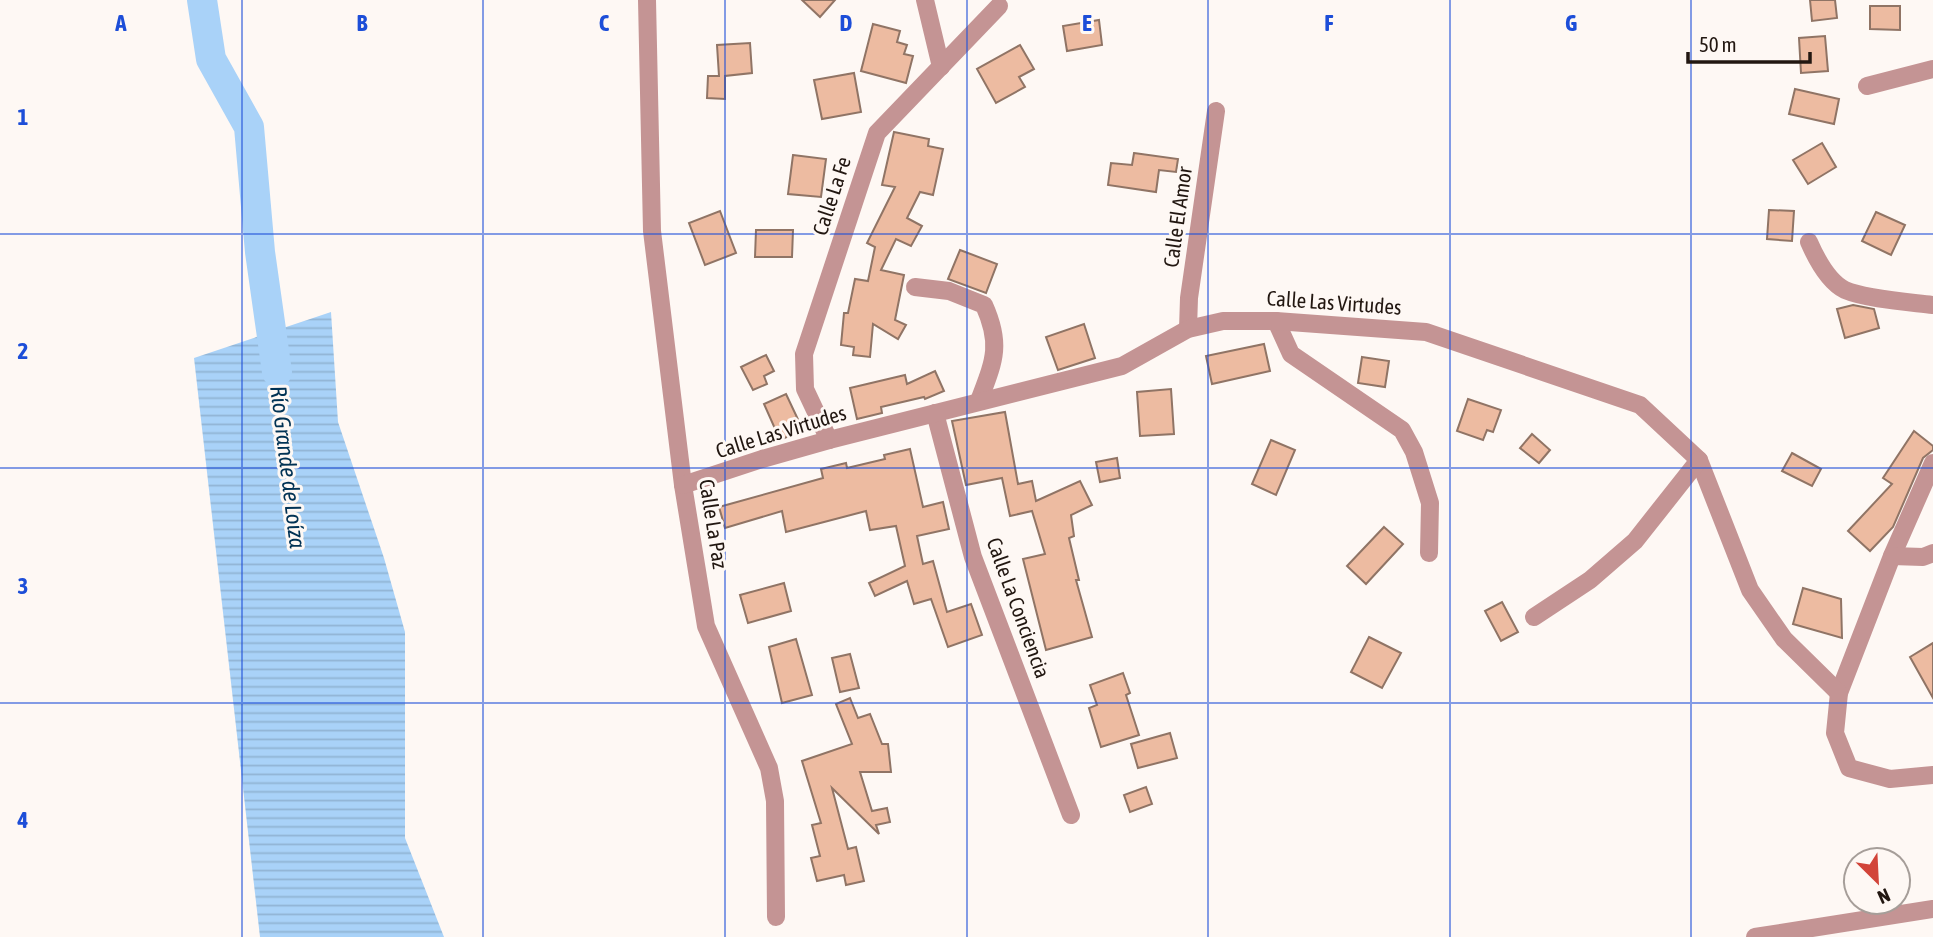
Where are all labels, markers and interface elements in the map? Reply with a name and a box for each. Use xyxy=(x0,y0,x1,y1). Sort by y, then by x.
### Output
text: A xyxy=(114,10,127,36)
text: B xyxy=(357,10,368,36)
text: C xyxy=(599,10,610,36)
text: D xyxy=(840,10,853,36)
text: E xyxy=(1082,10,1092,36)
text: F xyxy=(1324,10,1334,36)
text: G xyxy=(1565,10,1577,36)
scale bar xyxy=(1688,21,1811,65)
text: 50 m xyxy=(1699,32,1737,56)
text: 1 xyxy=(18,104,29,130)
street label: Calle La Fe xyxy=(807,154,855,238)
street label: Calle El Amor xyxy=(1158,164,1196,269)
street label: Calle Las Virtudes xyxy=(1266,285,1402,319)
text: 2 xyxy=(18,338,28,364)
water label: Río Grande de Loíza xyxy=(265,384,311,550)
street label: Calle Las Virtudes xyxy=(713,400,849,462)
street label: Calle La Paz xyxy=(695,477,733,571)
street label: Calle La Conciencia xyxy=(982,534,1055,681)
text: 3 xyxy=(18,573,28,599)
text: 4 xyxy=(17,807,29,833)
north arrow xyxy=(1842,846,1912,916)
text: N xyxy=(1874,884,1894,909)

